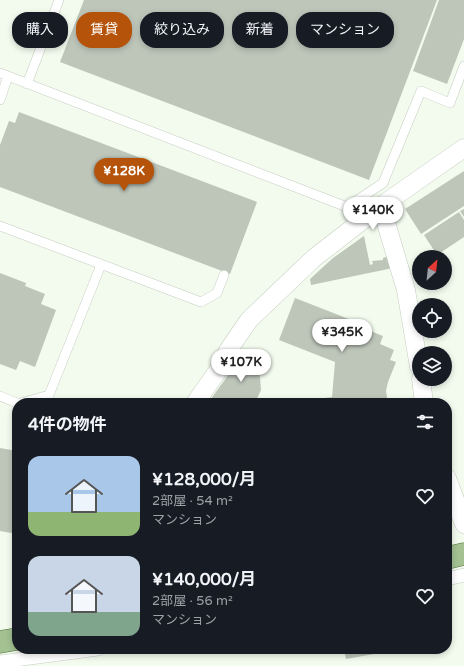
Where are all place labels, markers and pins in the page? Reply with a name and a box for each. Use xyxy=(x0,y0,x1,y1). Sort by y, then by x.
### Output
pin: ¥128K xyxy=(96,158,152,192)
pin: ¥140K xyxy=(345,197,401,231)
pin: ¥345K xyxy=(314,319,370,353)
pin: ¥107K xyxy=(213,349,269,383)

